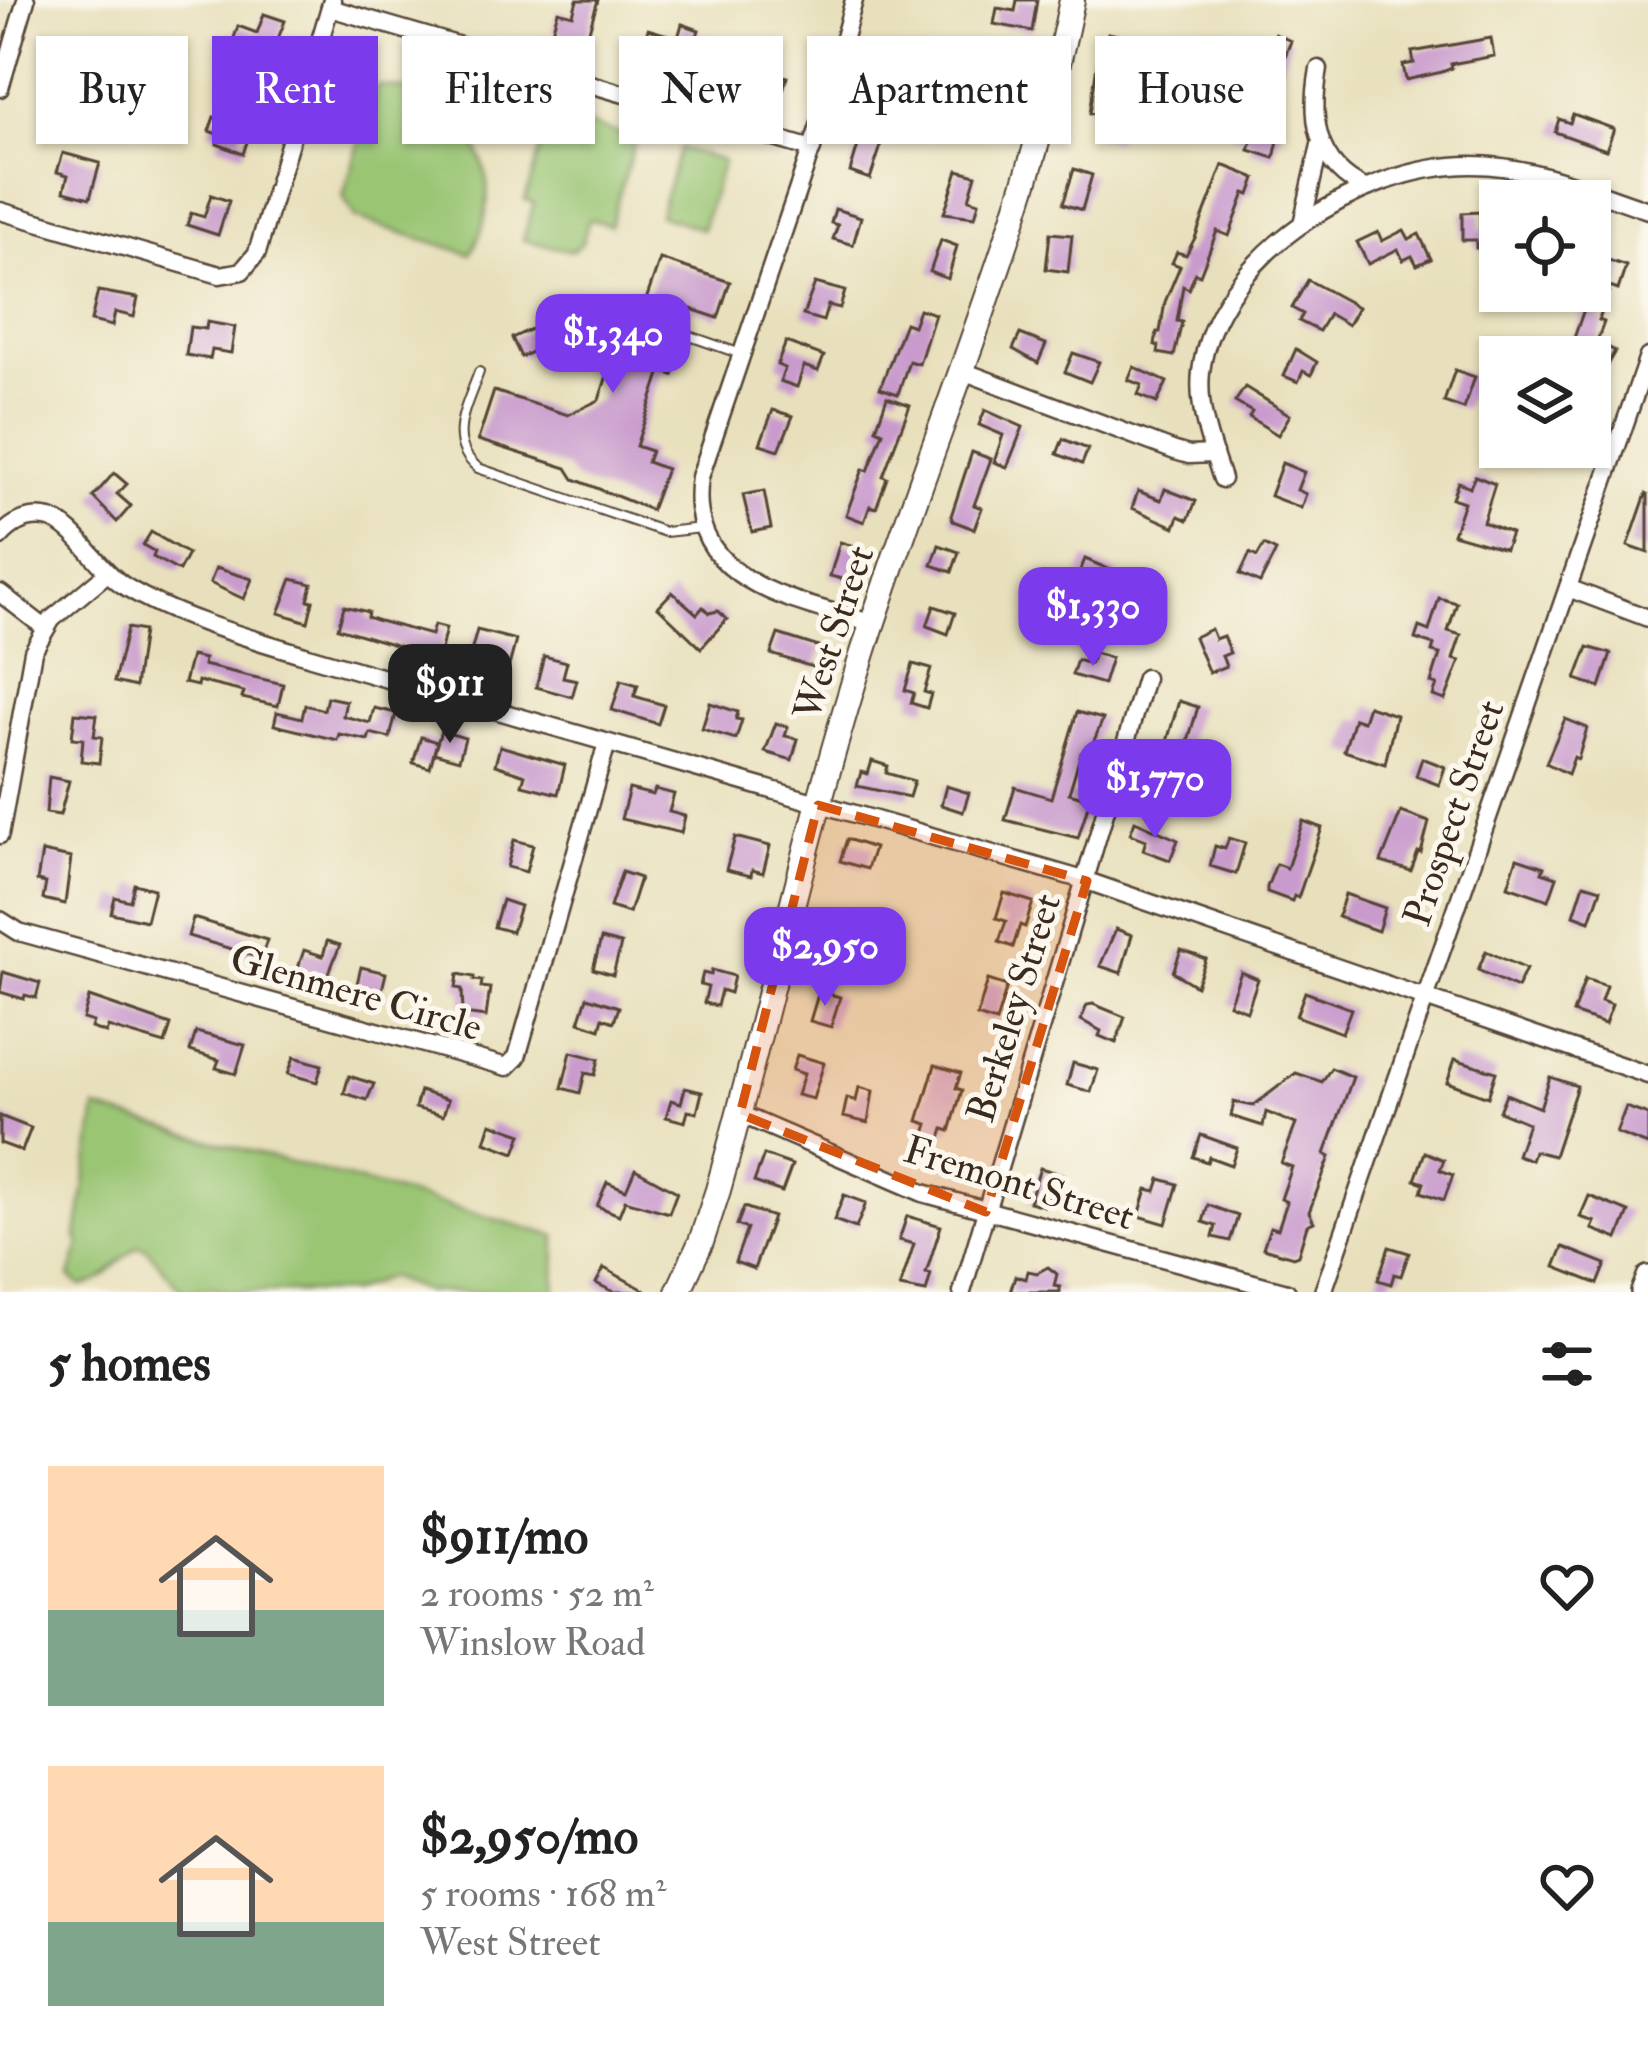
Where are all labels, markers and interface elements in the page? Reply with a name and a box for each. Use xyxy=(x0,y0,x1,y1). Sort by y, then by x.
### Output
chip: Buy xyxy=(36,36,188,144)
chip: Rent xyxy=(212,36,378,144)
chip: Filters xyxy=(402,36,595,144)
chip: New xyxy=(619,36,783,144)
chip: Apartment xyxy=(807,36,1071,144)
chip: House xyxy=(1095,36,1286,144)
map controls xyxy=(1479,180,1611,468)
button: locate xyxy=(1479,180,1611,312)
pin: $1,340 xyxy=(515,294,711,396)
text: $1,340 xyxy=(562,308,664,357)
button: layers xyxy=(1479,336,1611,468)
street label: West Street xyxy=(782,539,885,727)
pin: $1,330 xyxy=(995,567,1191,669)
text: $1,330 xyxy=(1045,581,1141,630)
pin: $911 xyxy=(379,644,521,746)
text: $911 xyxy=(415,658,485,707)
street label: Prospect Street xyxy=(1392,694,1516,932)
pin: $1,770 xyxy=(1057,739,1253,841)
text: $1,770 xyxy=(1105,753,1205,802)
street label: Berkeley Street xyxy=(956,888,1072,1128)
pin: $2,950 xyxy=(727,907,923,1009)
text: $2,950 xyxy=(771,921,879,970)
street label: Glenmere Circle xyxy=(225,934,487,1052)
street label: Fremont Street xyxy=(898,1125,1140,1241)
icon: filters xyxy=(1534,1331,1600,1397)
text: 5 homes xyxy=(48,1332,211,1396)
text: $911/mo xyxy=(420,1505,588,1569)
icon: home xyxy=(144,1514,288,1658)
icon: heart xyxy=(1534,1553,1600,1619)
text: 2 rooms · 52 m² xyxy=(420,1569,654,1618)
text: Winslow Road xyxy=(420,1618,646,1667)
text: $2,950/mo xyxy=(420,1805,638,1869)
icon: home xyxy=(144,1814,288,1958)
icon: heart xyxy=(1534,1853,1600,1919)
text: 5 rooms · 168 m² xyxy=(420,1869,666,1918)
text: West Street xyxy=(420,1918,601,1967)

